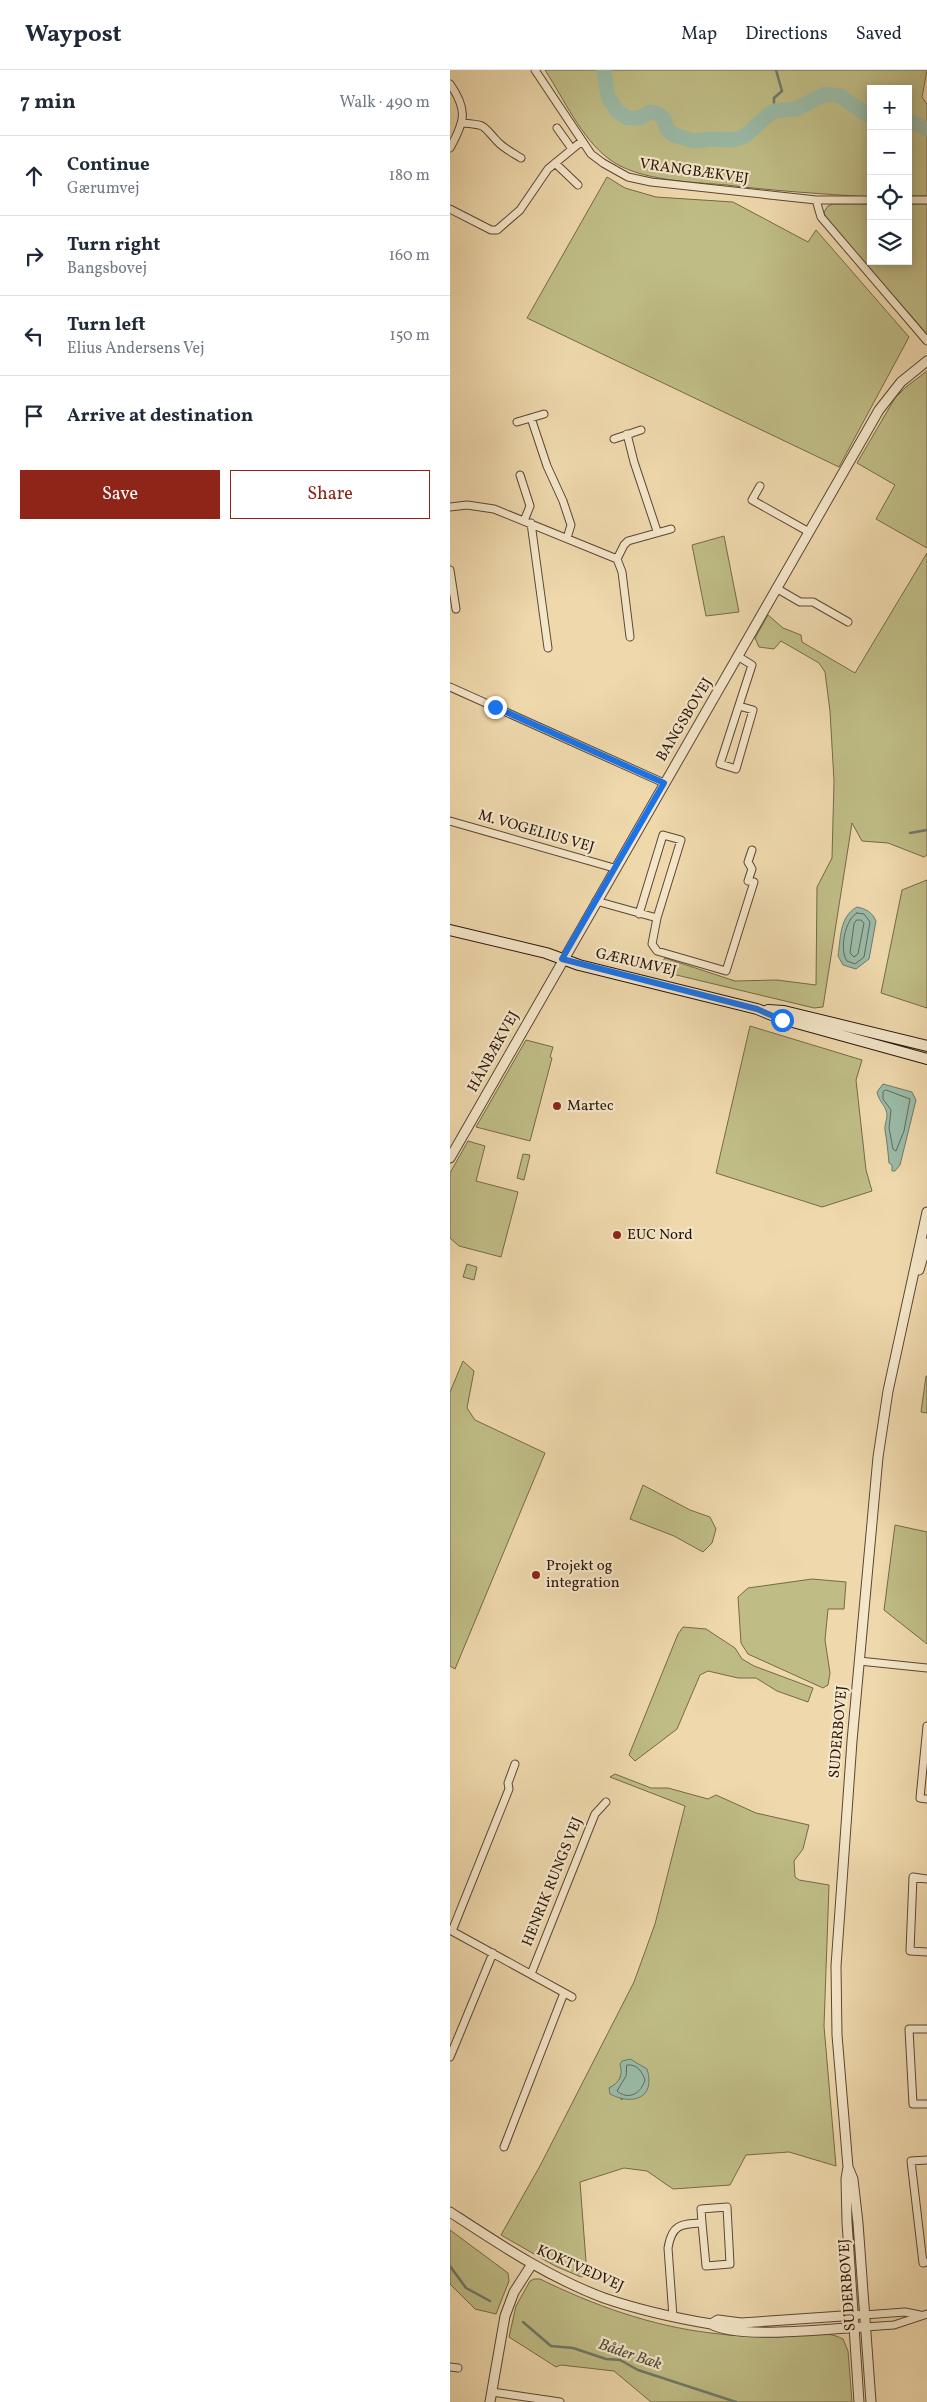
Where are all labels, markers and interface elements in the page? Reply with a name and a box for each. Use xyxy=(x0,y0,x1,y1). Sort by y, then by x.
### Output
text: Waypost xyxy=(25,18,122,52)
text: Map xyxy=(681,22,717,47)
text: Directions xyxy=(745,22,828,47)
text: Saved xyxy=(856,22,902,47)
map controls xyxy=(867,85,912,265)
button: + xyxy=(867,85,912,130)
text: 7 min xyxy=(20,88,76,117)
text: Walk · 490 m xyxy=(339,92,430,114)
button: − xyxy=(867,130,912,175)
text: Continue xyxy=(67,152,150,178)
street label: VRANGBÆKVEJ xyxy=(638,154,750,190)
icon: ahead xyxy=(20,162,48,190)
text: 180 m xyxy=(389,165,430,187)
button: locate xyxy=(867,175,912,220)
text: Gærumvej xyxy=(67,178,140,200)
button: layers xyxy=(867,220,912,265)
text: Turn right xyxy=(67,232,160,258)
icon: right xyxy=(20,242,48,270)
text: 160 m xyxy=(389,245,430,267)
text: Bangsbovej xyxy=(67,258,147,280)
text: Turn left xyxy=(67,312,146,338)
icon: left xyxy=(20,322,48,350)
text: 150 m xyxy=(389,325,430,347)
text: Elius Andersens Vej xyxy=(67,338,205,360)
icon: arrive xyxy=(20,402,48,430)
text: Arrive at destination xyxy=(67,403,253,429)
button: Save xyxy=(20,470,220,519)
button: Share xyxy=(230,470,430,519)
street label: BANGSBOVEJ xyxy=(652,674,718,766)
route end xyxy=(484,696,507,719)
street label: M. VOGELIUS VEJ xyxy=(475,805,597,859)
street label: GÆRUMVEJ xyxy=(593,943,679,983)
street label: HÅNBÆKVEJ xyxy=(463,1008,525,1096)
route start xyxy=(771,1009,794,1032)
place label: Martec xyxy=(567,1096,614,1117)
marker: Martec xyxy=(551,1100,563,1112)
place label: EUC Nord xyxy=(627,1225,693,1246)
marker: EUC Nord xyxy=(611,1229,623,1241)
place label: Projekt og integration xyxy=(546,1556,620,1594)
marker: Projekt og integration xyxy=(530,1569,542,1581)
street label: SUDERBOVEJ xyxy=(824,1685,854,1779)
street label: HENRIK RUNGS VEJ xyxy=(517,1814,589,1950)
street label: SUDERBOVEJ xyxy=(834,2238,862,2332)
street label: KOKTVEDVEJ xyxy=(533,2240,627,2298)
water label: Båder Bæk xyxy=(595,2334,665,2376)

